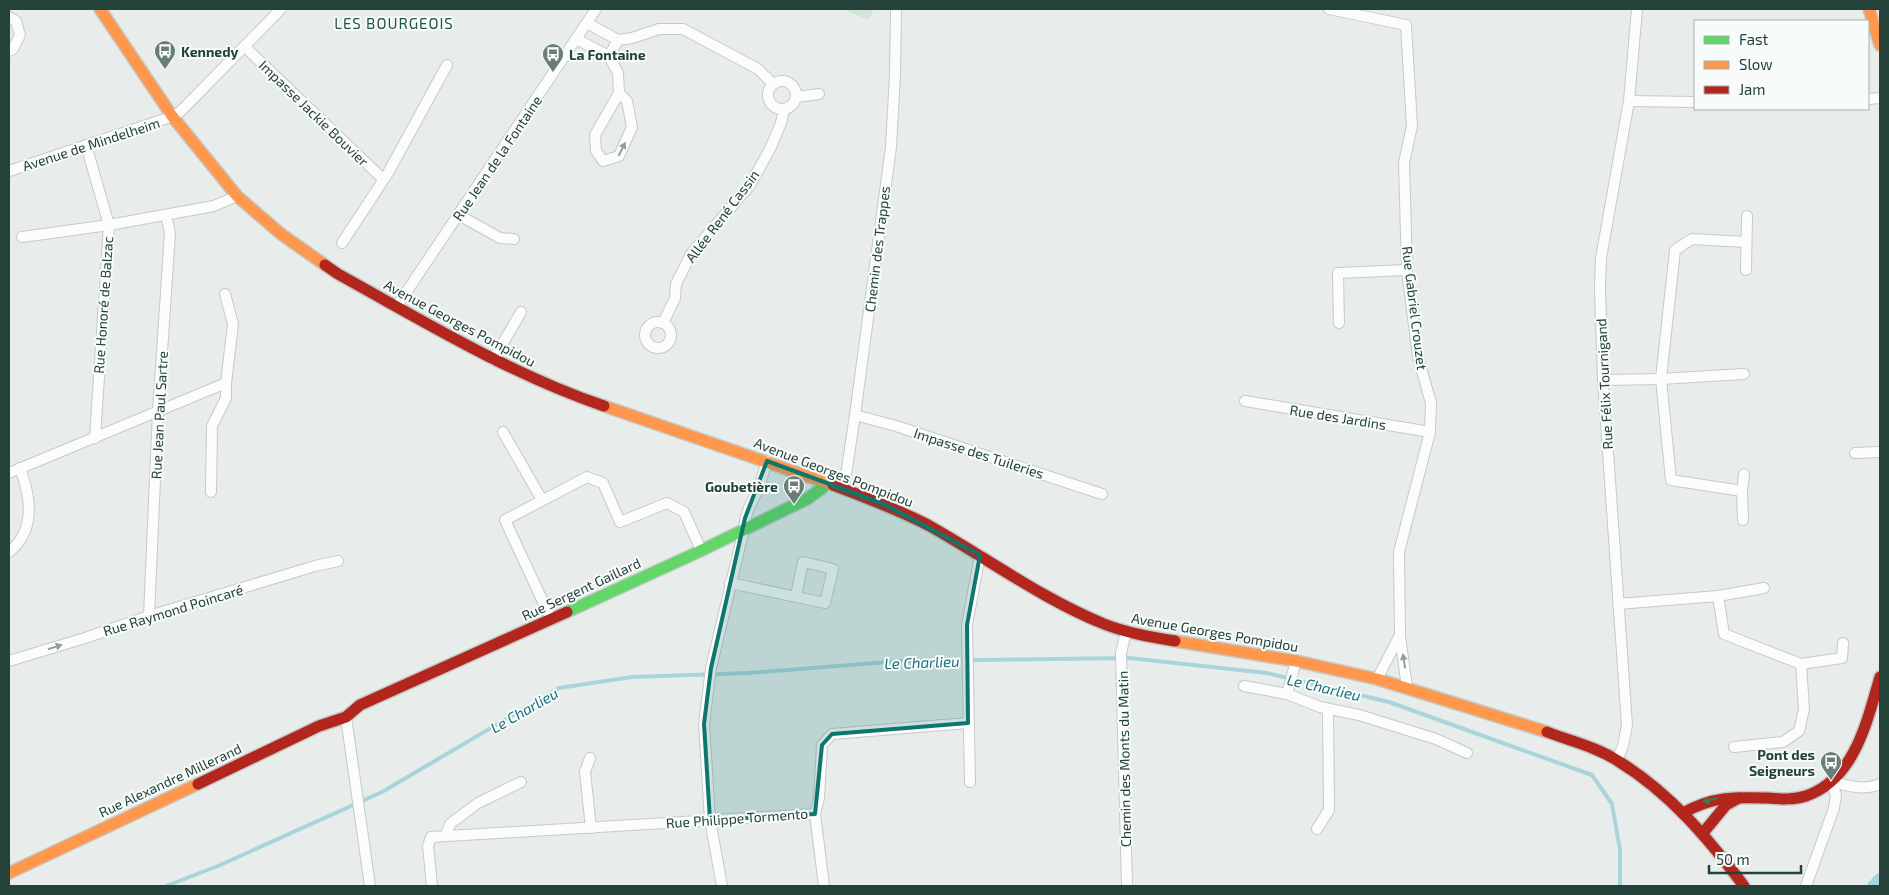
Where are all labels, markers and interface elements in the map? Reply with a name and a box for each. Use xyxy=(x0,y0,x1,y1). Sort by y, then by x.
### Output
district label: LES BOURGEOIS xyxy=(334,14,454,32)
legend xyxy=(1694,20,1869,110)
text: Fast xyxy=(1739,30,1769,48)
bus stop icon: Kennedy xyxy=(153,39,177,70)
bus stop icon: La Fontaine xyxy=(541,42,565,73)
place label: Kennedy xyxy=(181,43,239,60)
place label: La Fontaine xyxy=(569,46,646,63)
text: Slow xyxy=(1739,55,1773,73)
street label: Impasse Jackie Bouvier xyxy=(256,56,373,170)
text: Jam xyxy=(1739,80,1765,98)
street label: Rue Jean de la Fontaine xyxy=(449,92,545,224)
street label: Avenue de Mindelheim xyxy=(20,114,162,174)
one-way arrow xyxy=(618,141,626,156)
street label: Allée René Cassin xyxy=(682,166,762,266)
street label: Chemin des Trappes xyxy=(861,185,893,313)
street label: Rue Honoré de Balzac xyxy=(90,236,116,374)
street label: Rue Gabriel Crouzet xyxy=(1399,245,1431,371)
street label: Avenue Georges Pompidou xyxy=(381,276,539,370)
street label: Rue Félix Tournigand xyxy=(1592,318,1616,450)
street label: Rue Jean Paul Sartre xyxy=(147,350,171,480)
street label: Rue des Jardins xyxy=(1289,401,1387,433)
street label: Impasse des Tuileries xyxy=(912,424,1046,482)
street label: Avenue Georges Pompidou xyxy=(752,434,916,510)
bus stop icon: Goubetière xyxy=(782,474,806,505)
place label: Goubetière xyxy=(705,478,778,495)
street label: Rue Sergent Gaillard xyxy=(519,554,643,624)
street label: Rue Raymond Poincaré xyxy=(101,581,245,639)
street label: Avenue Georges Pompidou xyxy=(1130,609,1300,655)
one-way arrow xyxy=(48,642,63,650)
water label: Le Charlieu xyxy=(884,652,960,672)
one-way arrow xyxy=(1399,653,1407,669)
water label: Le Charlieu xyxy=(1285,670,1363,704)
street label: Chemin des Monts du Matin xyxy=(1114,671,1134,847)
water label: Le Charlieu xyxy=(487,683,561,737)
street label: Rue Alexandre Millerand xyxy=(96,739,244,821)
place label: Pont des Seigneurs xyxy=(1749,746,1815,779)
bus stop icon: Pont des Seigneurs xyxy=(1819,750,1843,781)
one-way arrow xyxy=(1702,796,1717,804)
street label: Rue Philippe Tormento xyxy=(665,805,809,831)
scale bar xyxy=(1709,842,1802,874)
text: 50 m xyxy=(1716,850,1750,868)

